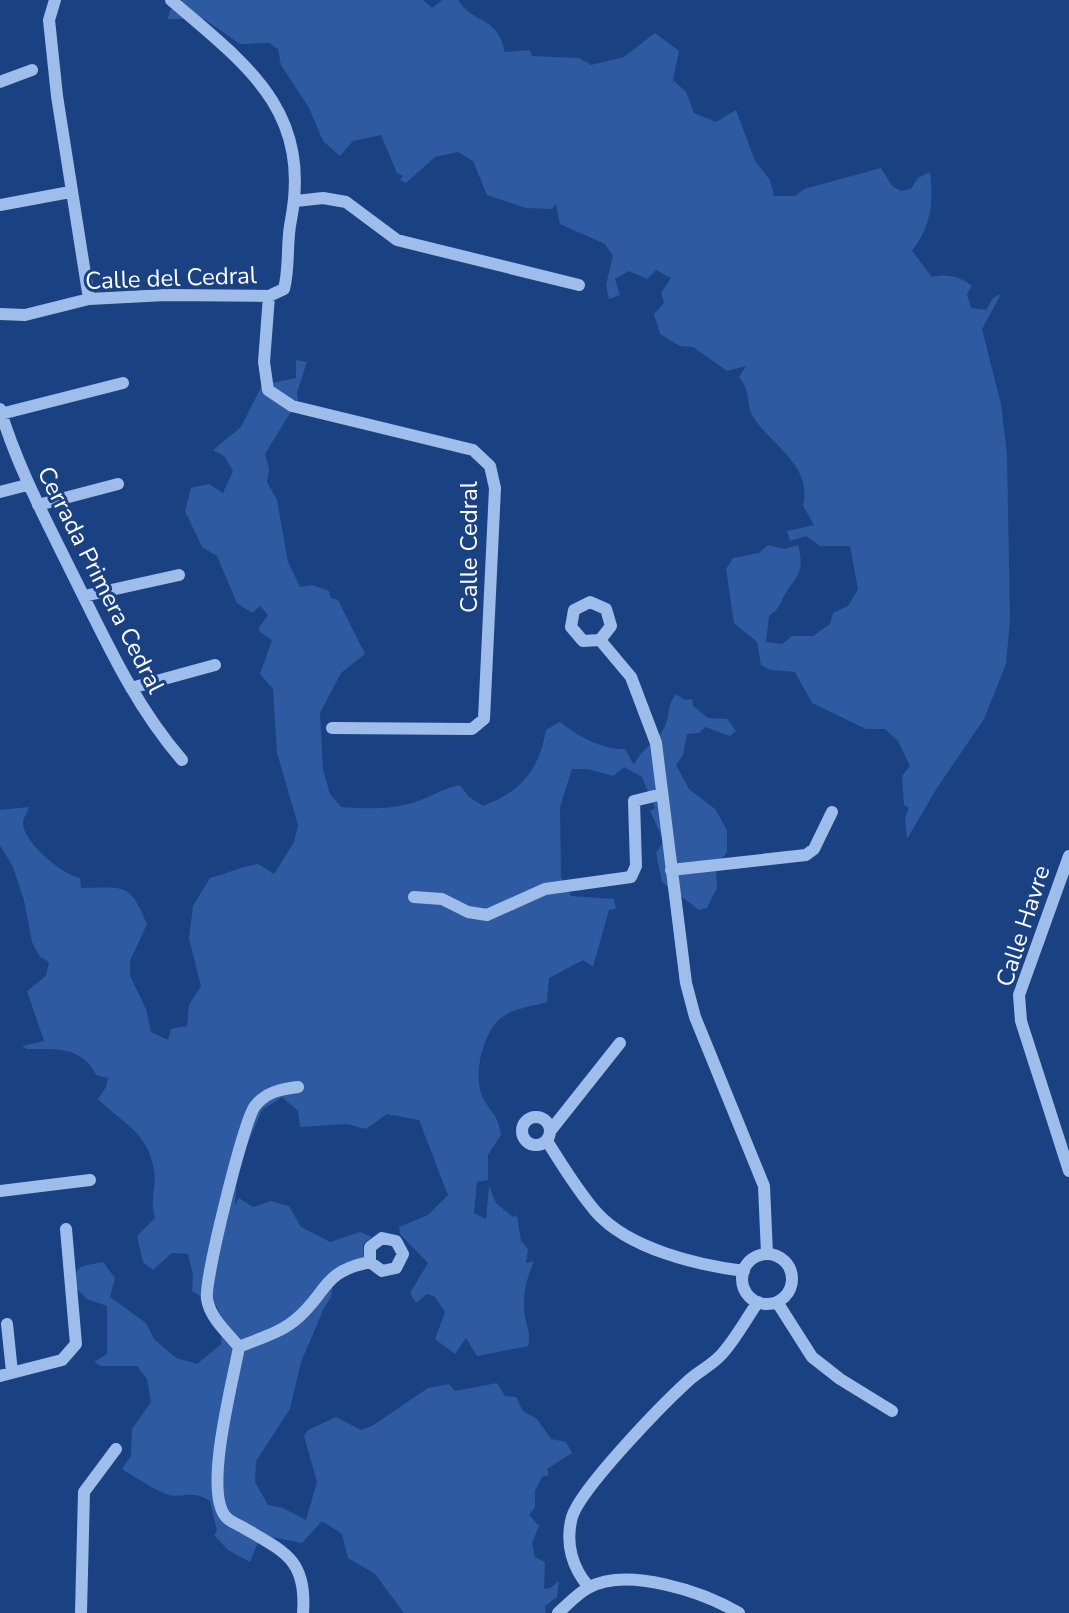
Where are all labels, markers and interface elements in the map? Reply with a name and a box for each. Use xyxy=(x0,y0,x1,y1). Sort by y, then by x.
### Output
street label: Calle del Cedral xyxy=(85,259,257,297)
street label: Cerrada Primera Cedral xyxy=(30,461,172,699)
street label: Calle Cedral xyxy=(453,481,485,613)
street label: Calle Havre xyxy=(988,861,1058,991)

